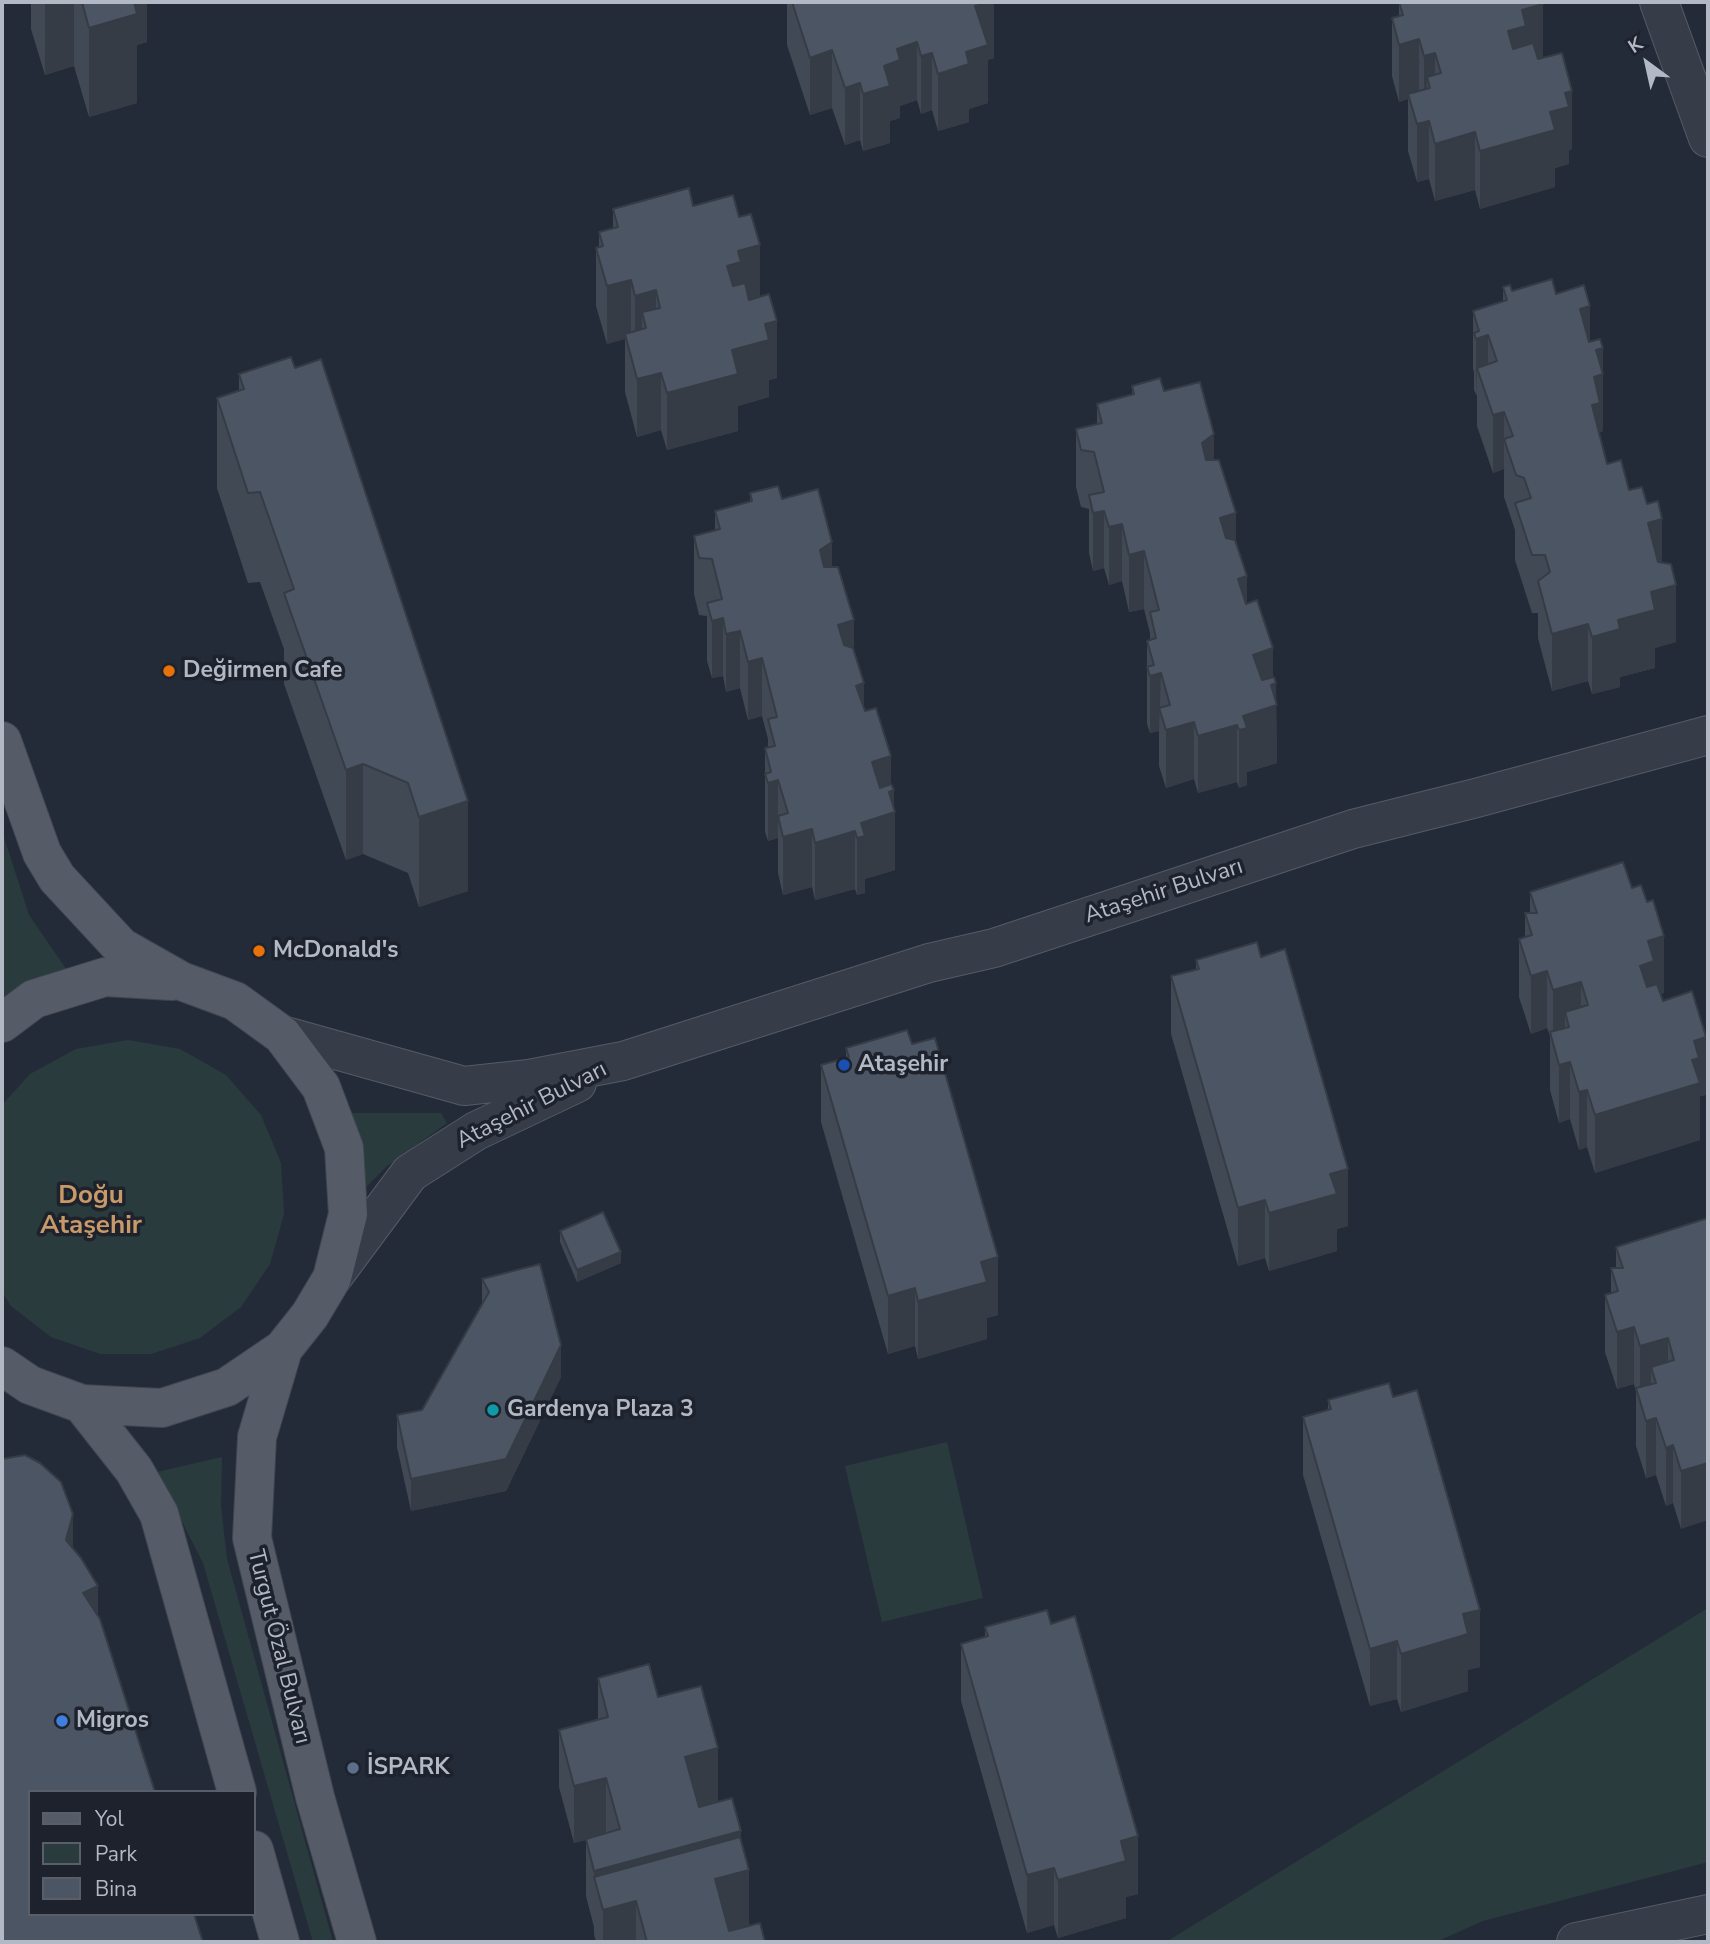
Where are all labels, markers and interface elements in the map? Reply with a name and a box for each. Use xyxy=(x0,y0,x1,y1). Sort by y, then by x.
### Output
north arrow xyxy=(1612,28,1682,98)
text: K xyxy=(1623,31,1648,60)
place label: Değirmen Cafe xyxy=(183,657,342,685)
marker: Değirmen Cafe xyxy=(161,663,177,679)
street label: Ataşehir Bulvarı xyxy=(1081,853,1247,931)
place label: McDonald's xyxy=(273,937,398,965)
marker: McDonald's xyxy=(251,943,267,959)
place label: Ataşehir xyxy=(858,1051,948,1079)
street label: Ataşehir Bulvarı xyxy=(452,1056,612,1156)
marker: Ataşehir xyxy=(836,1057,852,1073)
district label: Doğu Ataşehir xyxy=(40,1181,142,1242)
place label: Gardenya Plaza 3 xyxy=(507,1396,694,1424)
marker: Gardenya Plaza 3 xyxy=(485,1402,501,1418)
street label: Turgut Özal Bulvarı xyxy=(241,1547,315,1747)
place label: Migros xyxy=(76,1707,149,1735)
marker: Migros xyxy=(54,1713,70,1729)
place label: İSPARK xyxy=(367,1754,449,1782)
marker: İSPARK xyxy=(345,1760,361,1776)
legend xyxy=(28,1790,256,1916)
text: Yol xyxy=(95,1805,124,1833)
text: Park xyxy=(95,1840,137,1868)
text: Bina xyxy=(95,1875,137,1903)

